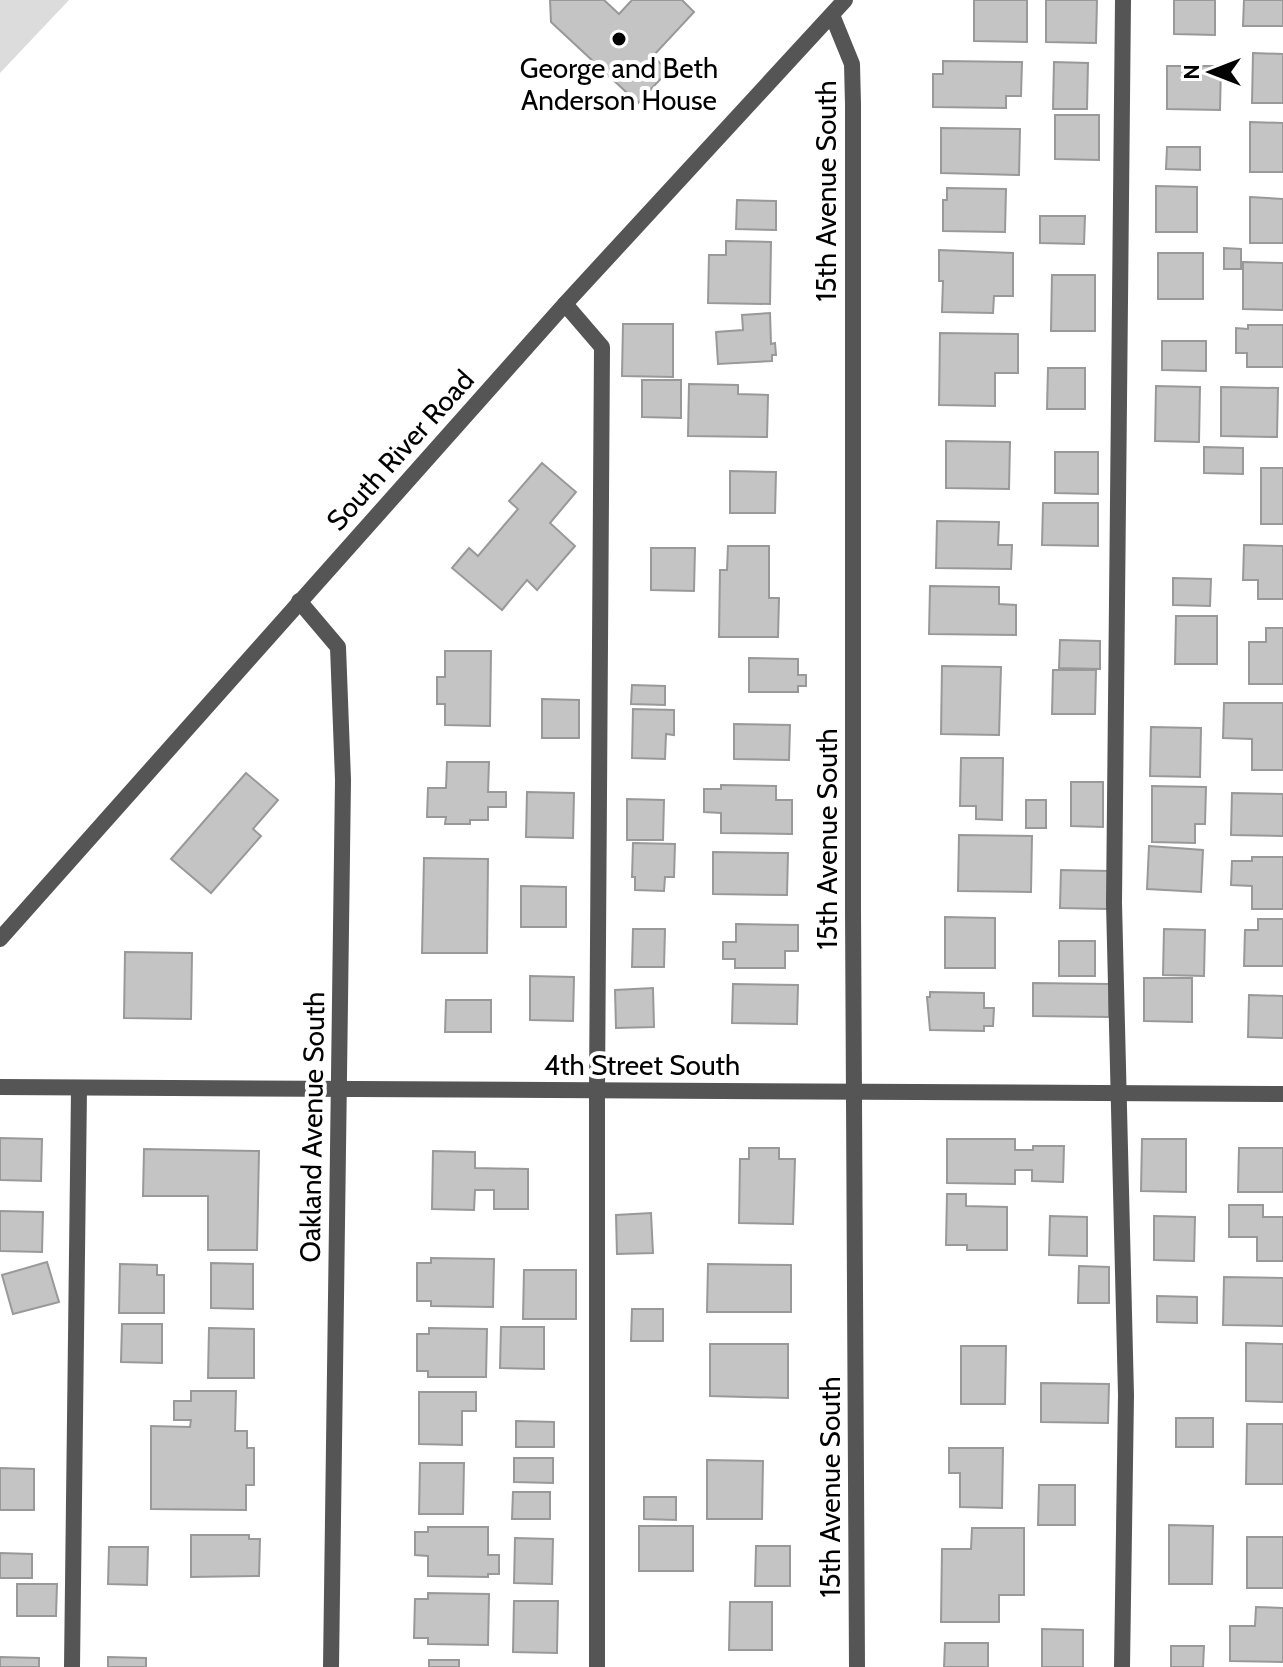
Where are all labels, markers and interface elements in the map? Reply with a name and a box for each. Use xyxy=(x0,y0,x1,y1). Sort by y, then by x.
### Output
marker: George and Beth Anderson House xyxy=(610,30,628,48)
north arrow xyxy=(1171,32,1251,112)
place label: George and Beth Anderson House xyxy=(520,51,718,117)
text: N xyxy=(1178,64,1205,80)
street label: 15th Avenue South xyxy=(809,80,843,302)
street label: South River Road xyxy=(319,363,481,537)
street label: 15th Avenue South xyxy=(810,728,844,950)
street label: Oakland Avenue South xyxy=(293,991,331,1263)
street label: 4th Street South xyxy=(544,1048,740,1082)
street label: 15th Avenue South xyxy=(813,1376,847,1598)

